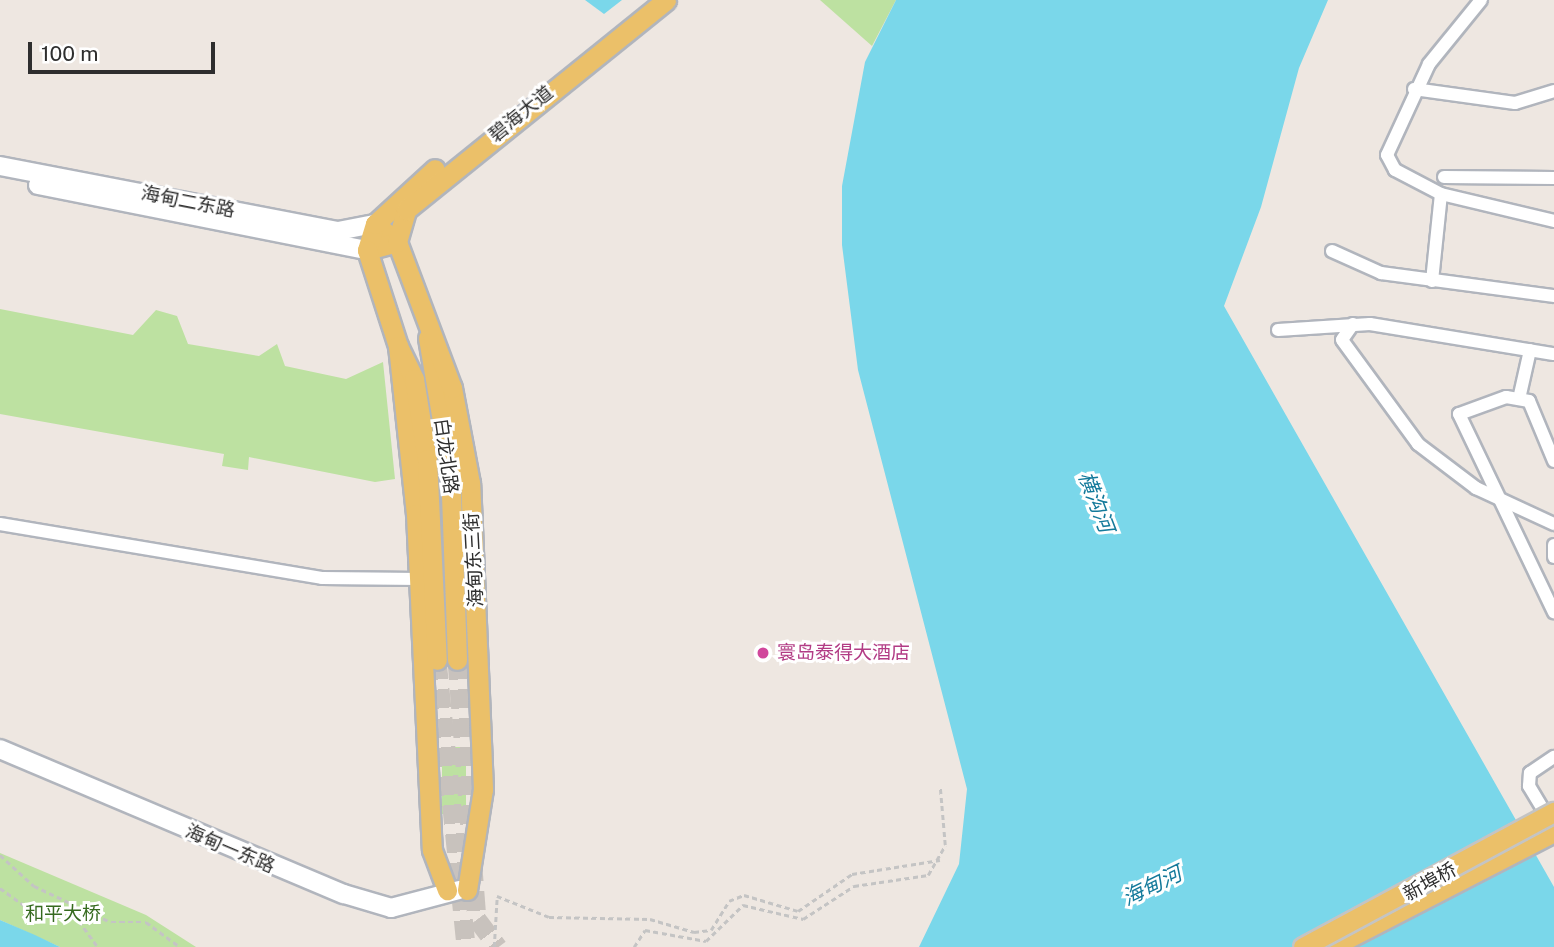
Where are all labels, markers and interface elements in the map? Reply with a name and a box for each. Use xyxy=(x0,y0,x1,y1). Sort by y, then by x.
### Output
scale bar xyxy=(32,28,219,72)
text: 100 m xyxy=(41,41,98,66)
street label: 碧海大道 xyxy=(484,81,558,147)
street label: 海甸二东路 xyxy=(139,182,237,222)
street label: 白龙北路 xyxy=(429,417,463,495)
water label: 横沟河 xyxy=(1073,468,1119,536)
street label: 海甸东三街 xyxy=(460,512,488,608)
place label: 寰岛泰得大酒店 xyxy=(777,642,910,664)
marker: 寰岛泰得大酒店 xyxy=(755,645,771,661)
street label: 海甸一东路 xyxy=(182,820,278,878)
street label: 新埠桥 xyxy=(1400,858,1460,906)
water label: 海甸河 xyxy=(1118,861,1186,911)
park label: 和平大桥 xyxy=(25,903,101,925)

